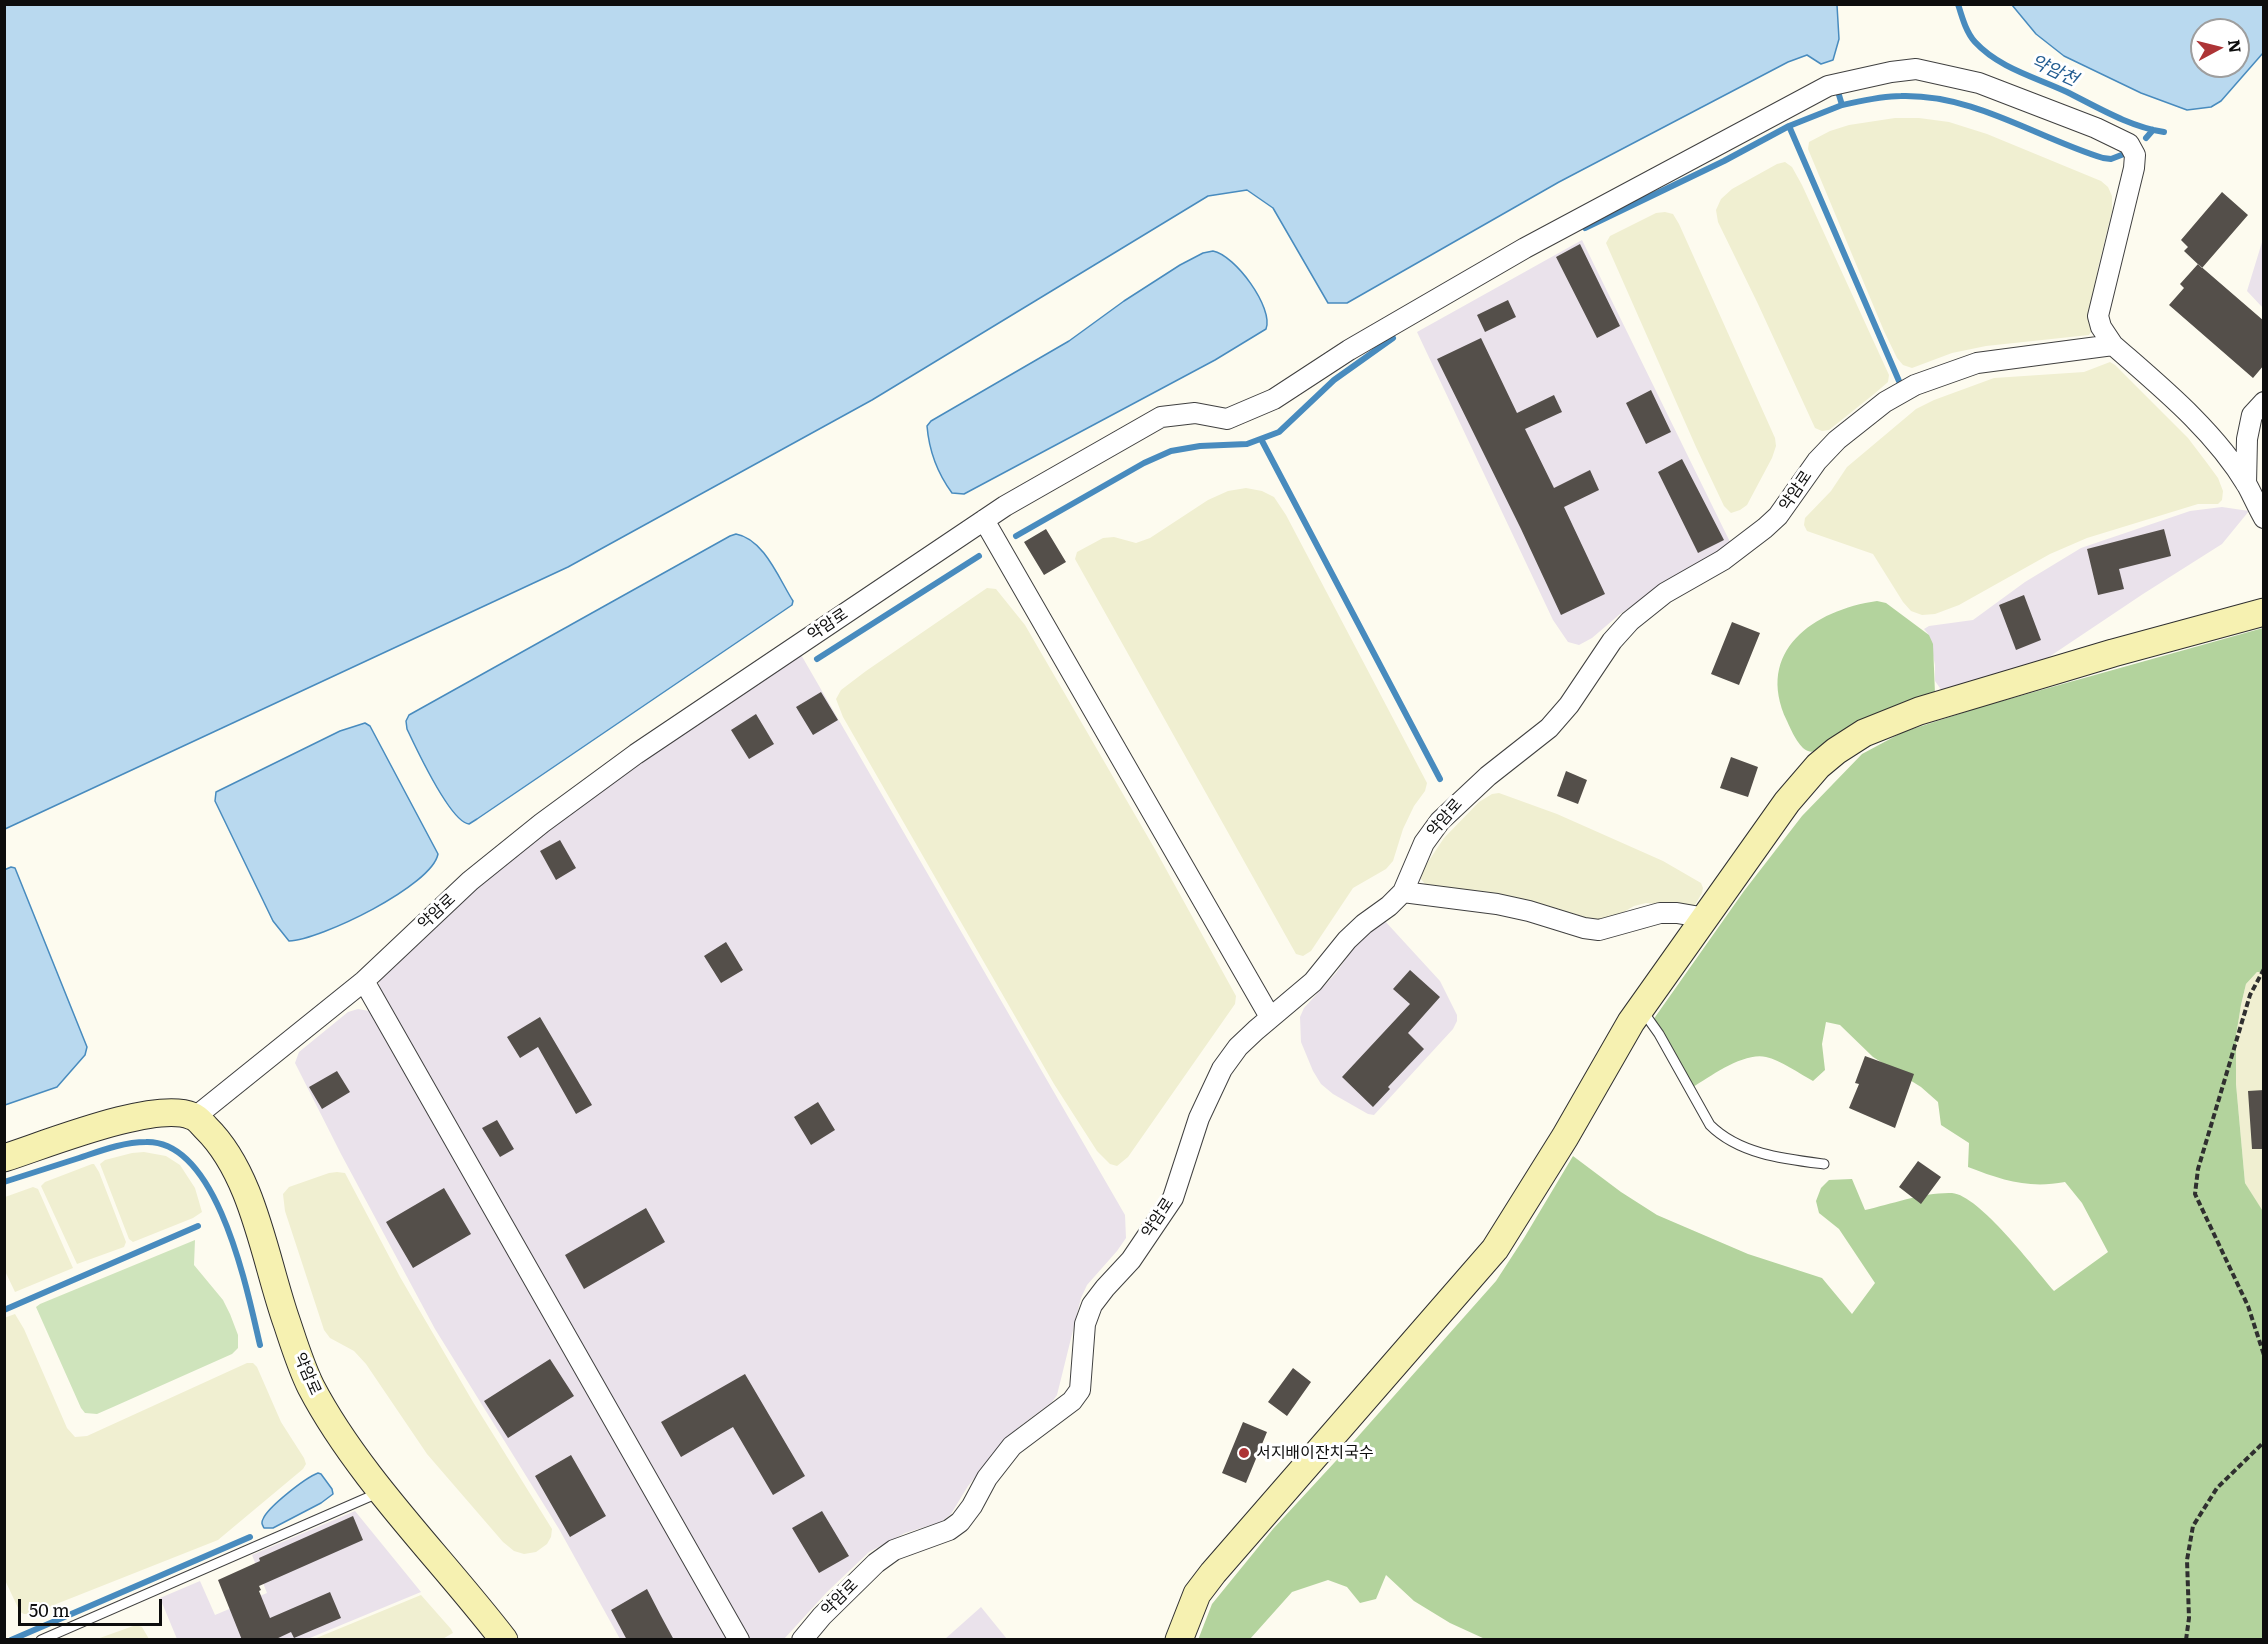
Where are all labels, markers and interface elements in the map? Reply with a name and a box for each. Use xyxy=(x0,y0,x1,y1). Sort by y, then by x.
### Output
north arrow xyxy=(2190,18,2250,78)
text: N xyxy=(2223,38,2249,54)
water label: 약암천 xyxy=(2027,51,2081,91)
street label: 약암로 xyxy=(1776,467,1816,515)
street label: 약암로 xyxy=(804,605,852,645)
street label: 약암로 xyxy=(1423,795,1467,841)
street label: 약암로 xyxy=(414,890,460,934)
street label: 약암로 xyxy=(1138,1194,1178,1242)
street label: 약암로 xyxy=(289,1350,325,1398)
place label: 서지배이잔치국수 xyxy=(1256,1443,1374,1463)
marker: 서지배이잔치국수 xyxy=(1237,1446,1251,1460)
street label: 약암로 xyxy=(818,1576,862,1620)
scale bar xyxy=(21,1587,165,1625)
text: 50 m xyxy=(29,1596,70,1623)

